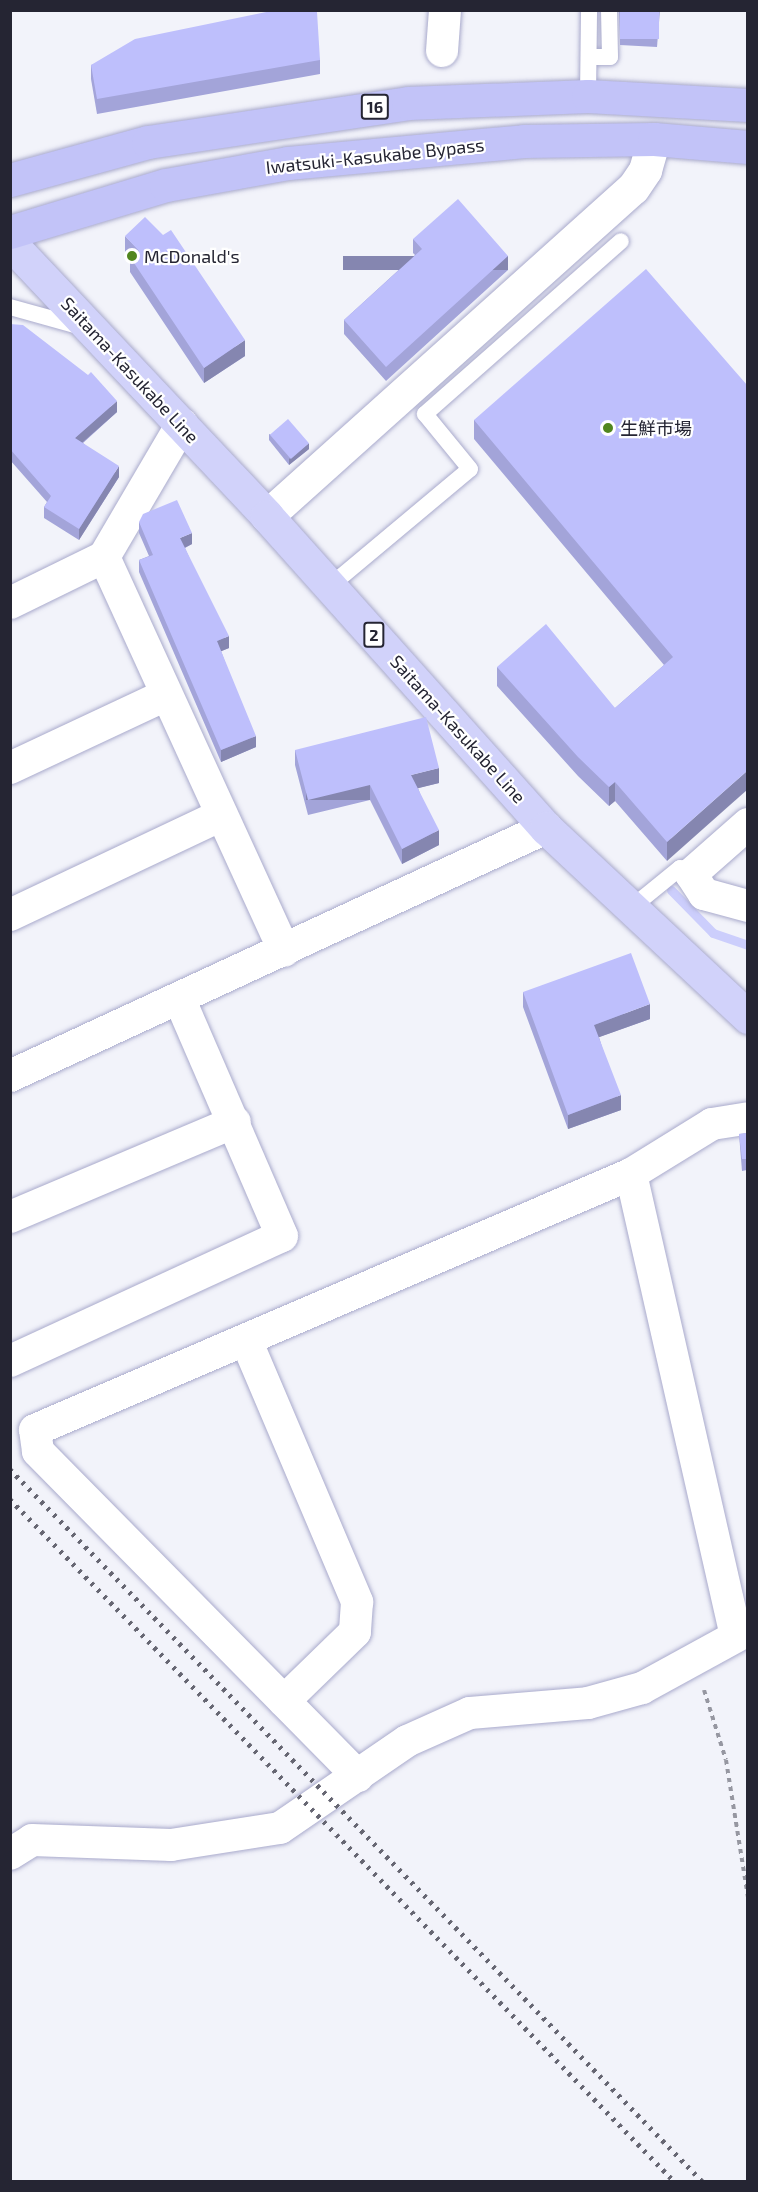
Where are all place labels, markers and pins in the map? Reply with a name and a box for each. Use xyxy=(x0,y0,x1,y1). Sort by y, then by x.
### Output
place label: McDonald's xyxy=(144,245,240,267)
marker: McDonald's xyxy=(125,249,139,263)
place label: 生鮮市場 xyxy=(620,417,692,439)
marker: 生鮮市場 xyxy=(601,421,615,435)

